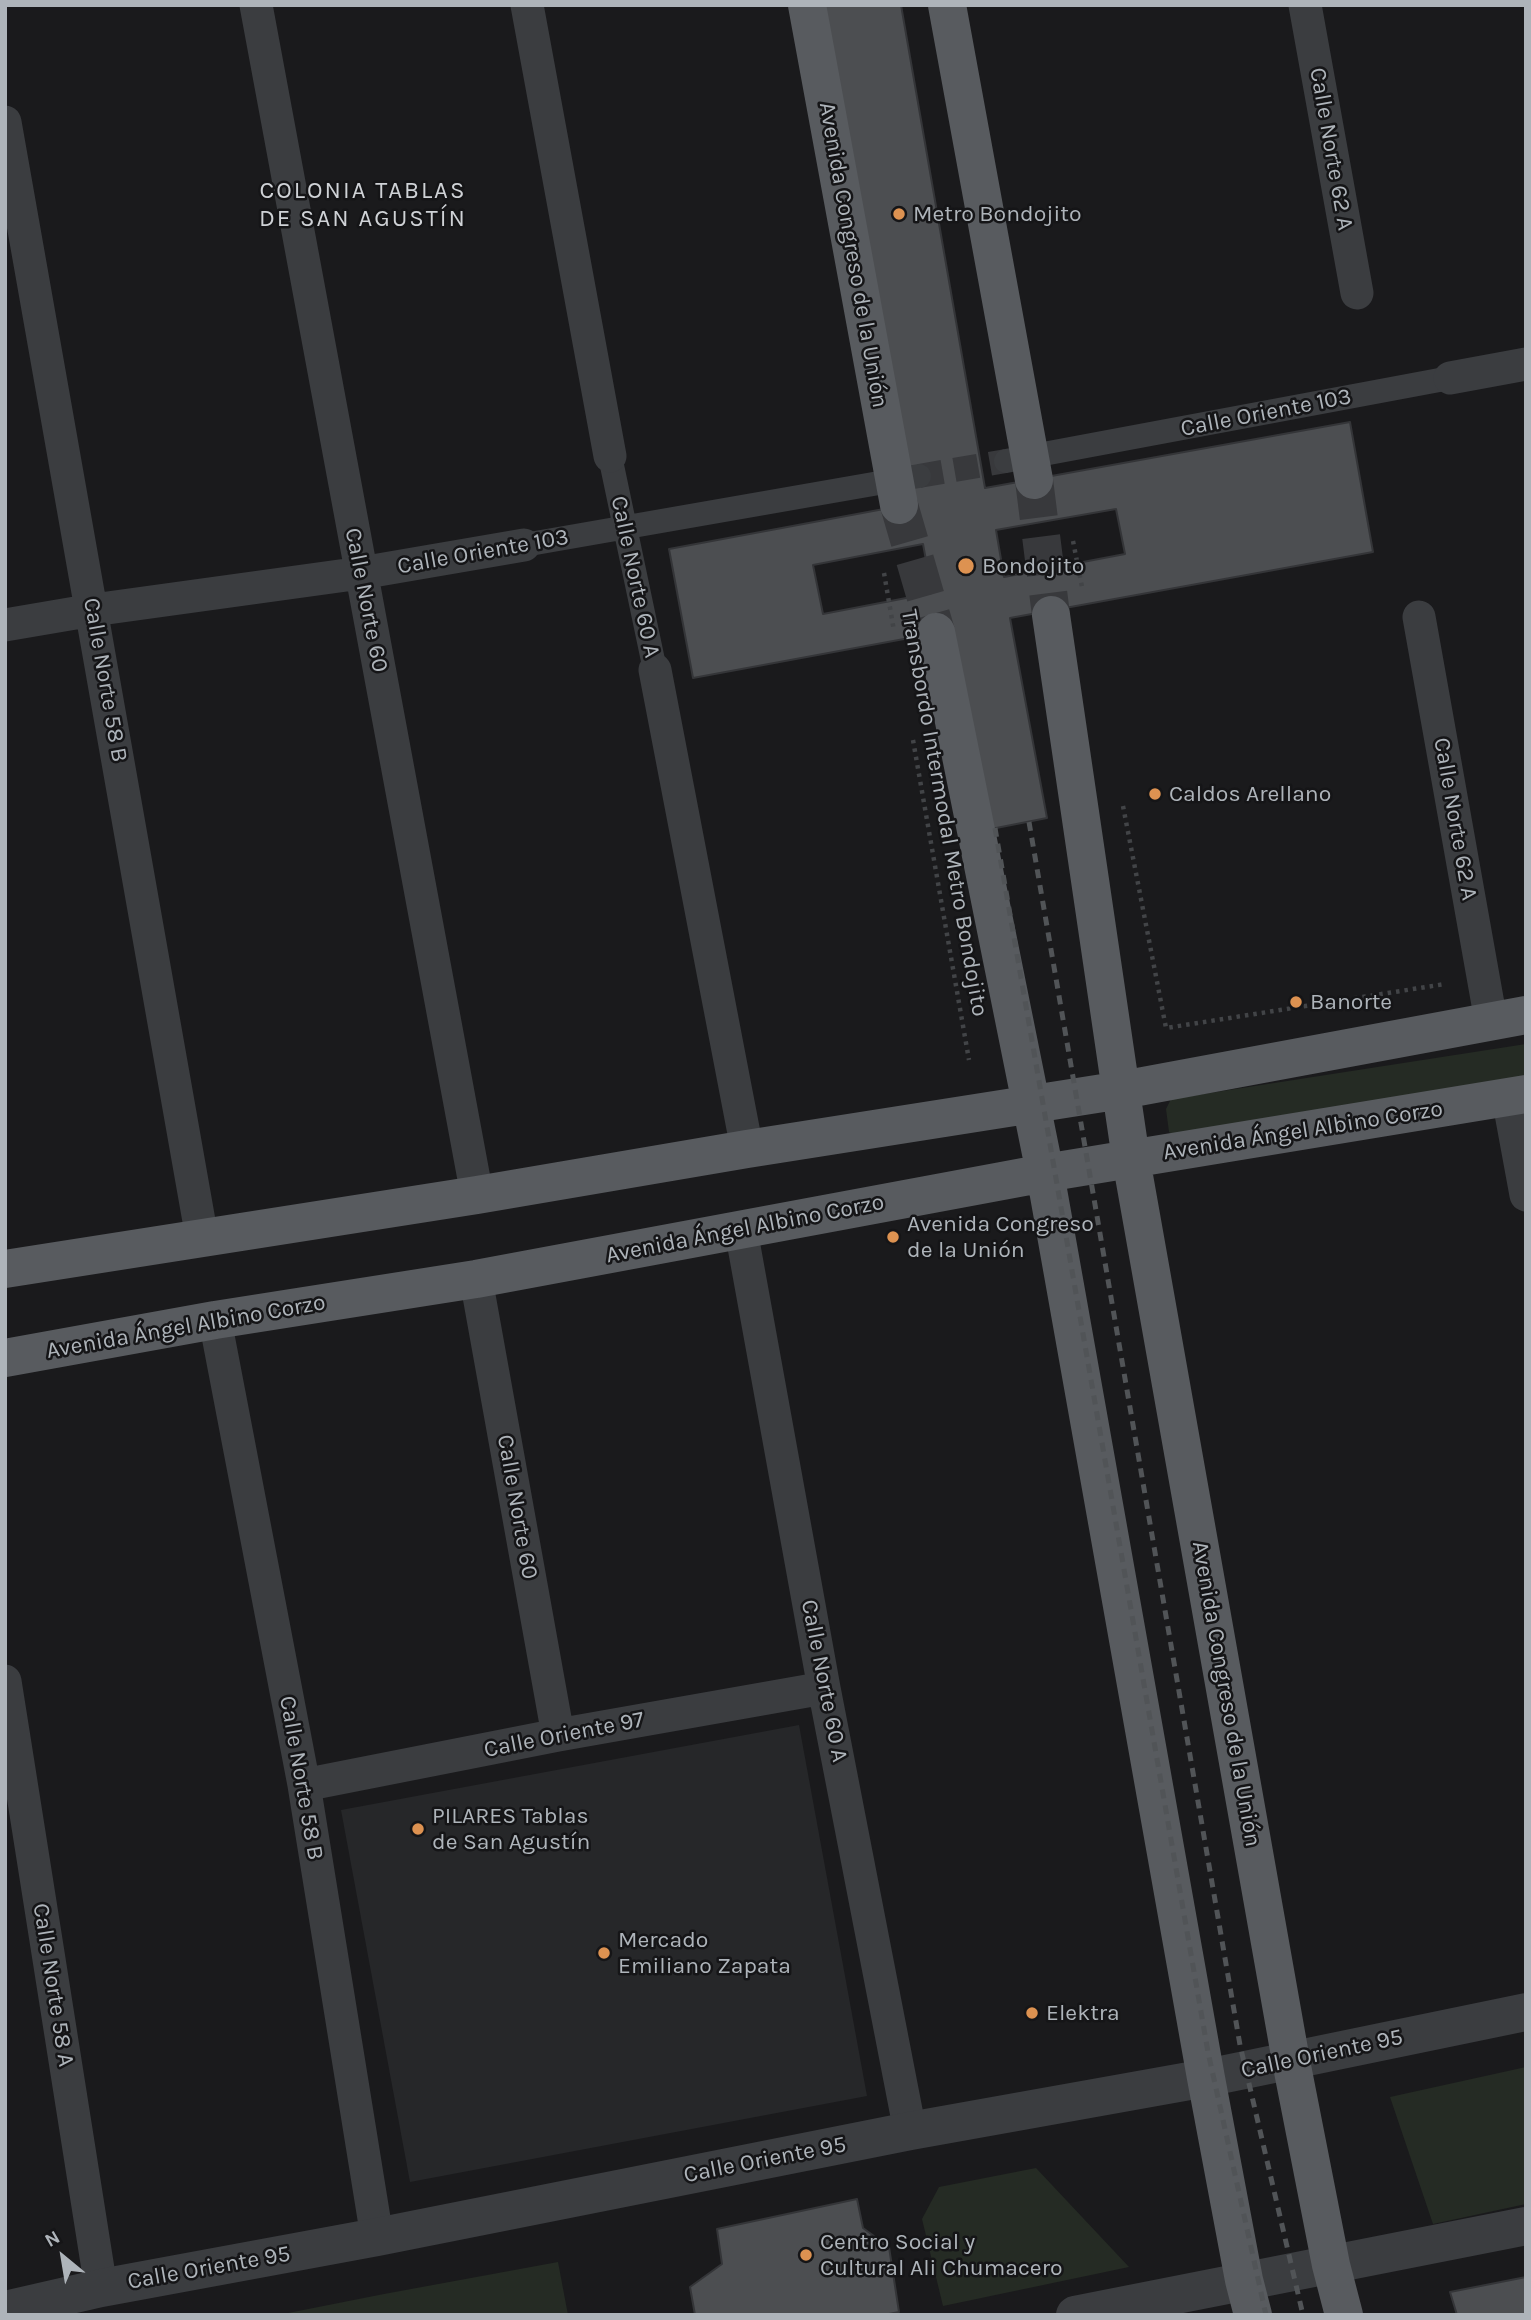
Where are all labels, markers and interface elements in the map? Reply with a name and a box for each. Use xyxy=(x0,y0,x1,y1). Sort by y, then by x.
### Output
street label: Calle Norte 62 A xyxy=(1303,66,1359,232)
street label: Avenida Congreso de la Unión xyxy=(812,100,894,410)
district label: COLONIA TABLAS DE SAN AGUSTÍN xyxy=(261,177,465,233)
place label: Metro Bondojito xyxy=(913,200,1082,228)
marker: Metro Bondojito xyxy=(891,206,907,222)
street label: Calle Oriente 103 xyxy=(1178,383,1354,443)
street label: Calle Norte 60 A xyxy=(604,493,666,661)
street label: Calle Oriente 103 xyxy=(395,523,571,581)
street label: Calle Norte 60 xyxy=(338,526,394,674)
place label: Bondojito xyxy=(982,552,1084,580)
marker: Bondojito xyxy=(956,556,976,576)
street label: Calle Norte 58 B xyxy=(77,596,133,764)
street label: Transbordo Intermodal Metro Bondojito xyxy=(895,607,993,1019)
street label: Calle Norte 62 A xyxy=(1427,736,1483,902)
place label: Caldos Arellano xyxy=(1169,780,1331,808)
marker: Caldos Arellano xyxy=(1147,786,1163,802)
place label: Banorte xyxy=(1310,988,1392,1016)
marker: Banorte xyxy=(1288,994,1304,1010)
street label: Avenida Ángel Albino Corzo xyxy=(1161,1095,1445,1167)
street label: Avenida Ángel Albino Corzo xyxy=(604,1188,886,1270)
place label: Avenida Congreso de la Unión xyxy=(907,1210,1094,1264)
marker: Avenida Congreso de la Unión xyxy=(885,1229,901,1245)
street label: Avenida Ángel Albino Corzo xyxy=(44,1289,328,1365)
street label: Calle Norte 60 xyxy=(491,1433,543,1581)
street label: Avenida Congreso de la Unión xyxy=(1185,1539,1267,1849)
street label: Calle Norte 60 A xyxy=(795,1597,853,1765)
street label: Calle Norte 58 B xyxy=(273,1694,329,1862)
street label: Calle Oriente 97 xyxy=(482,1706,646,1764)
place label: PILARES Tablas de San Agustín xyxy=(432,1802,590,1856)
marker: PILARES Tablas de San Agustín xyxy=(410,1821,426,1837)
street label: Calle Norte 58 A xyxy=(26,1901,80,2069)
place label: Mercado Emiliano Zapata xyxy=(618,1926,791,1980)
marker: Mercado Emiliano Zapata xyxy=(596,1945,612,1961)
place label: Elektra xyxy=(1046,1999,1120,2027)
marker: Elektra xyxy=(1024,2005,1040,2021)
street label: Calle Oriente 95 xyxy=(1239,2023,1405,2085)
street label: Calle Oriente 95 xyxy=(681,2131,849,2189)
north arrow xyxy=(28,2222,98,2292)
text: N xyxy=(41,2226,64,2252)
place label: Centro Social y Cultural Ali Chumacero xyxy=(820,2228,1063,2282)
street label: Calle Oriente 95 xyxy=(125,2240,293,2296)
marker: Centro Social y Cultural Ali Chumacero xyxy=(798,2247,814,2263)

